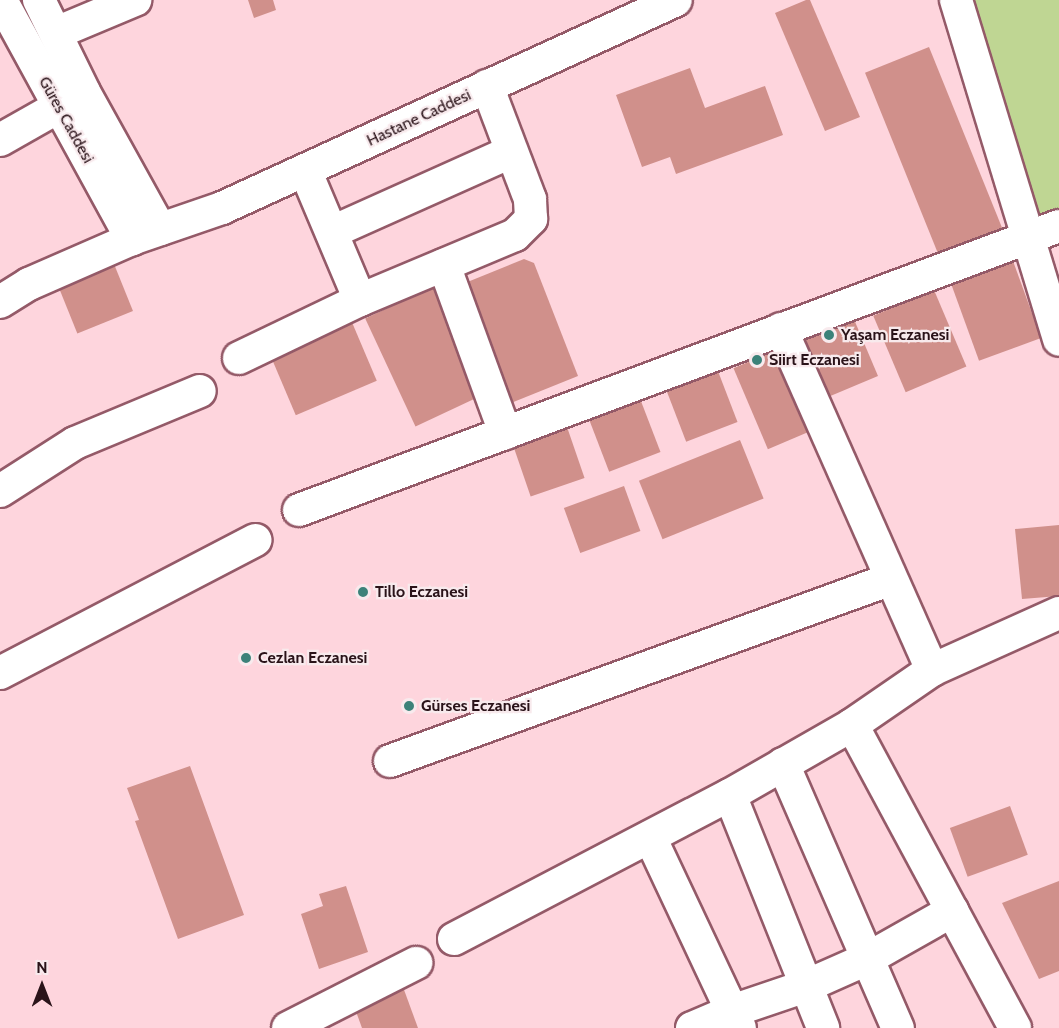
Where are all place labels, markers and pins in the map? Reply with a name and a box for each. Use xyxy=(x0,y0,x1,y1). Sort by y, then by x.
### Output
place label: Yaşam Eczanesi xyxy=(841,325,949,345)
marker: Yaşam Eczanesi xyxy=(822,328,836,342)
place label: Siirt Eczanesi xyxy=(769,350,860,370)
marker: Siirt Eczanesi xyxy=(750,353,764,367)
place label: Tillo Eczanesi xyxy=(375,582,468,602)
marker: Tillo Eczanesi xyxy=(356,585,370,599)
place label: Cezlan Eczanesi xyxy=(258,648,367,668)
marker: Cezlan Eczanesi xyxy=(239,651,253,665)
place label: Gürses Eczanesi xyxy=(421,696,530,716)
marker: Gürses Eczanesi xyxy=(402,699,416,713)

